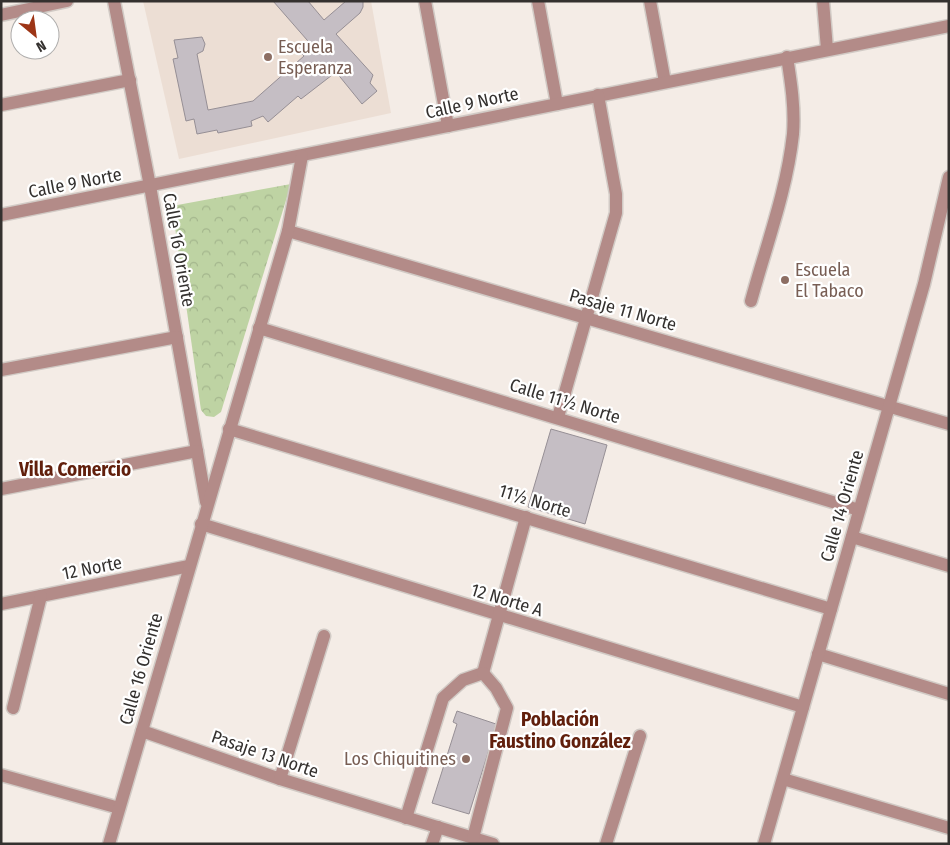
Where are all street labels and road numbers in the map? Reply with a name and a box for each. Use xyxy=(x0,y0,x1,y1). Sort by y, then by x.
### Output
street label: Calle 9 Norte xyxy=(424,82,521,124)
street label: Calle 9 Norte xyxy=(27,163,123,203)
street label: Calle 16 Oriente xyxy=(158,191,200,309)
street label: Pasaje 11 Norte xyxy=(567,284,679,336)
street label: Calle 11½ Norte xyxy=(507,374,623,428)
street label: Calle 14 Oriente xyxy=(816,448,868,564)
street label: 11½ Norte xyxy=(496,480,574,522)
street label: 12 Norte xyxy=(60,551,124,585)
street label: 12 Norte A xyxy=(468,579,546,622)
street label: Calle 16 Oriente xyxy=(115,610,167,727)
street label: Pasaje 13 Norte xyxy=(209,725,321,783)

